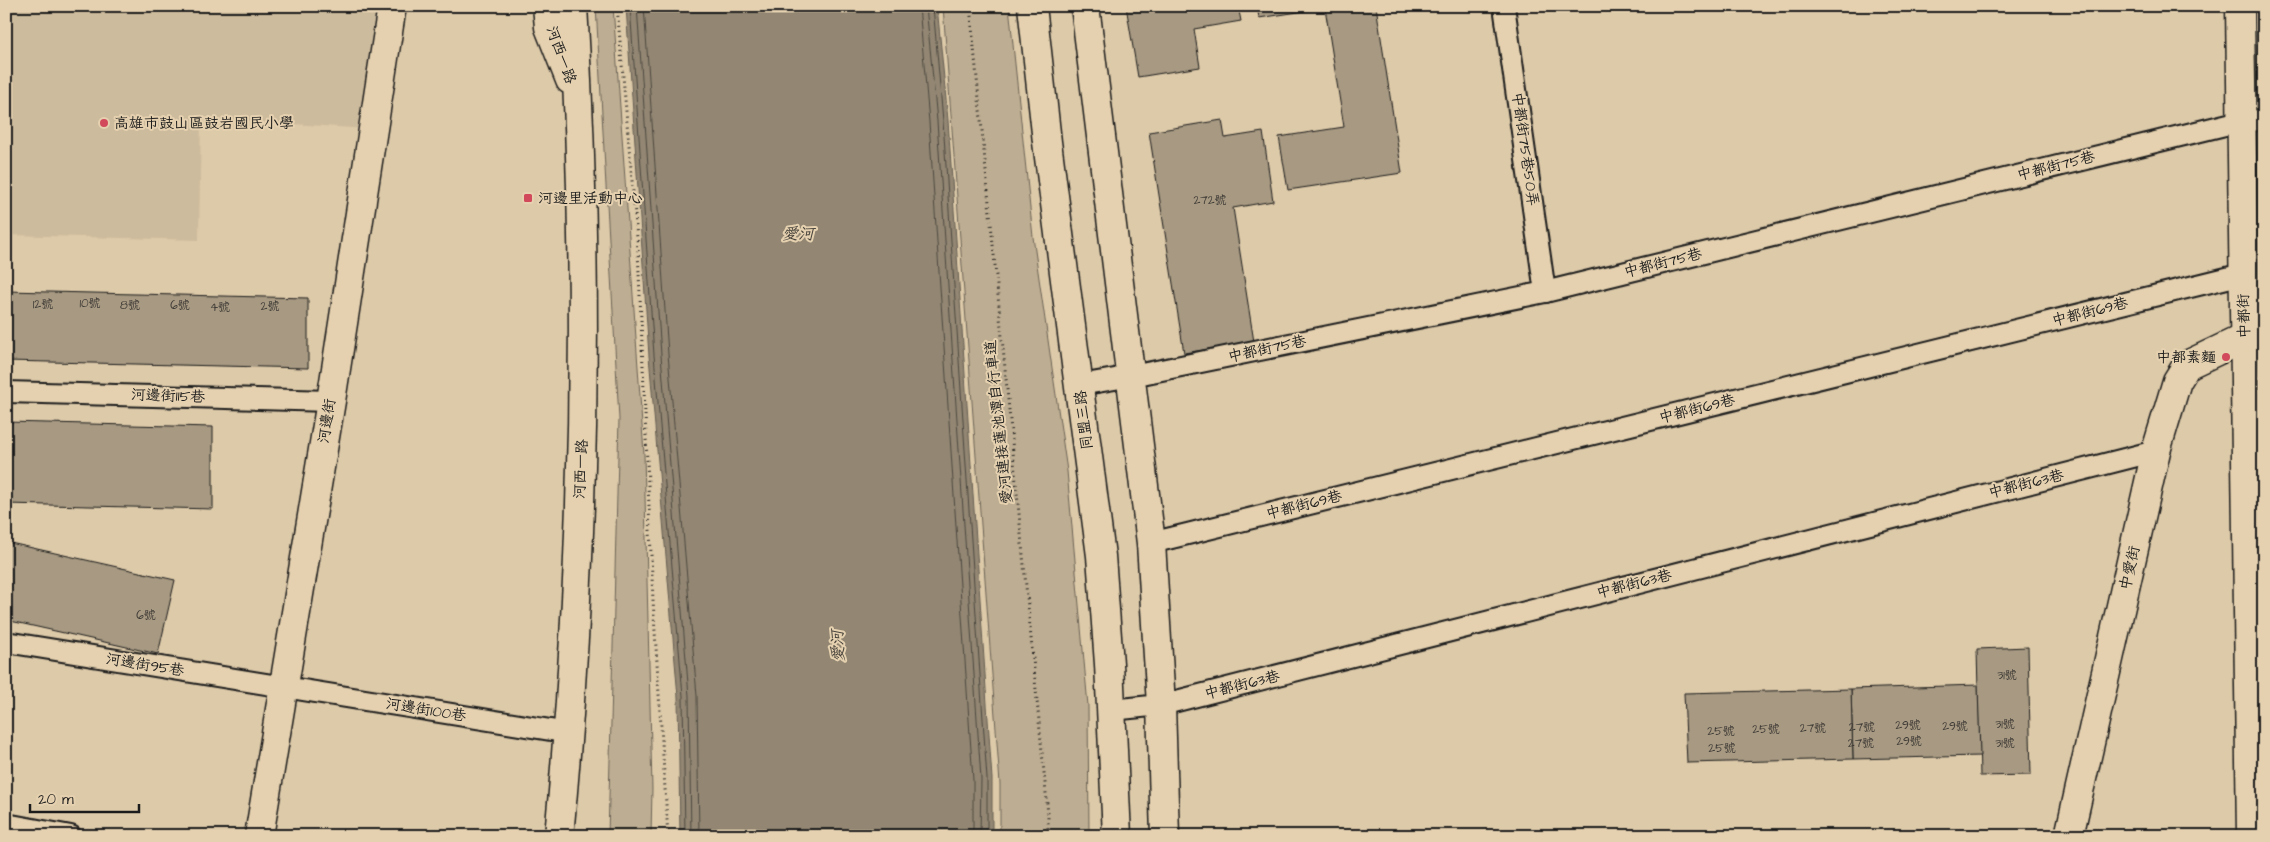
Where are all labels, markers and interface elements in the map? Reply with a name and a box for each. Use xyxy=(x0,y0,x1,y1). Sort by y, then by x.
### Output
street label: 河西一路 xyxy=(541,23,581,87)
street label: 中都街75巷50弄 xyxy=(1507,91,1543,207)
place label: 高雄市鼓山區鼓岩國民小學 xyxy=(114,113,294,134)
marker: 高雄市鼓山區鼓岩國民小學 xyxy=(98,117,110,129)
street label: 中都街75巷 xyxy=(2015,146,2097,186)
place label: 河邊里活動中心 xyxy=(538,188,643,209)
marker: 河邊里活動中心 xyxy=(522,192,534,204)
house number: 272號 xyxy=(1193,192,1227,209)
water label: 愛河 xyxy=(782,223,817,245)
street label: 中都街75巷 xyxy=(1622,243,1704,283)
street label: 中都街69巷 xyxy=(2050,292,2130,332)
street label: 中都街 xyxy=(2233,293,2255,339)
house number: 10號 xyxy=(79,295,101,312)
house number: 12號 xyxy=(33,296,53,313)
house number: 8號 xyxy=(120,297,140,314)
house number: 6號 xyxy=(170,297,190,314)
house number: 2號 xyxy=(261,298,279,315)
house number: 4號 xyxy=(210,299,230,316)
street label: 中都街75巷 xyxy=(1226,330,1308,368)
street label: 愛河連接蓮池潭自行車道 xyxy=(980,339,1018,505)
place label: 中都素麵 xyxy=(2156,347,2216,368)
marker: 中都素麵 xyxy=(2220,351,2232,363)
street label: 河邊街115巷 xyxy=(130,384,206,408)
street label: 同盟三路 xyxy=(1070,389,1098,451)
street label: 中都街69巷 xyxy=(1657,389,1737,429)
street label: 河邊街 xyxy=(313,397,341,445)
street label: 河西一路 xyxy=(569,438,593,500)
street label: 中都街63巷 xyxy=(1986,464,2066,504)
street label: 中都街69巷 xyxy=(1264,485,1344,525)
street label: 中愛街 xyxy=(2115,544,2145,592)
street label: 中都街63巷 xyxy=(1594,564,1674,604)
house number: 6號 xyxy=(136,607,156,624)
water label: 愛河 xyxy=(826,626,850,663)
street label: 河邊街95巷 xyxy=(104,648,186,682)
street label: 中都街63巷 xyxy=(1202,665,1282,705)
house number: 31號 xyxy=(1997,667,2017,684)
street label: 河邊街100巷 xyxy=(384,693,468,727)
house number: 31號 xyxy=(1995,716,2015,733)
house number: 29號 xyxy=(1895,717,1921,734)
house number: 29號 xyxy=(1942,718,1968,735)
house number: 27號 xyxy=(1849,719,1875,736)
house number: 27號 xyxy=(1800,720,1826,737)
house number: 25號 xyxy=(1752,721,1780,738)
house number: 25號 xyxy=(1707,723,1735,740)
house number: 29號 xyxy=(1896,733,1922,750)
house number: 27號 xyxy=(1848,735,1874,752)
house number: 31號 xyxy=(1995,735,2015,752)
house number: 25號 xyxy=(1708,740,1736,757)
scale bar xyxy=(30,782,139,814)
text: 20 m xyxy=(38,789,74,810)

